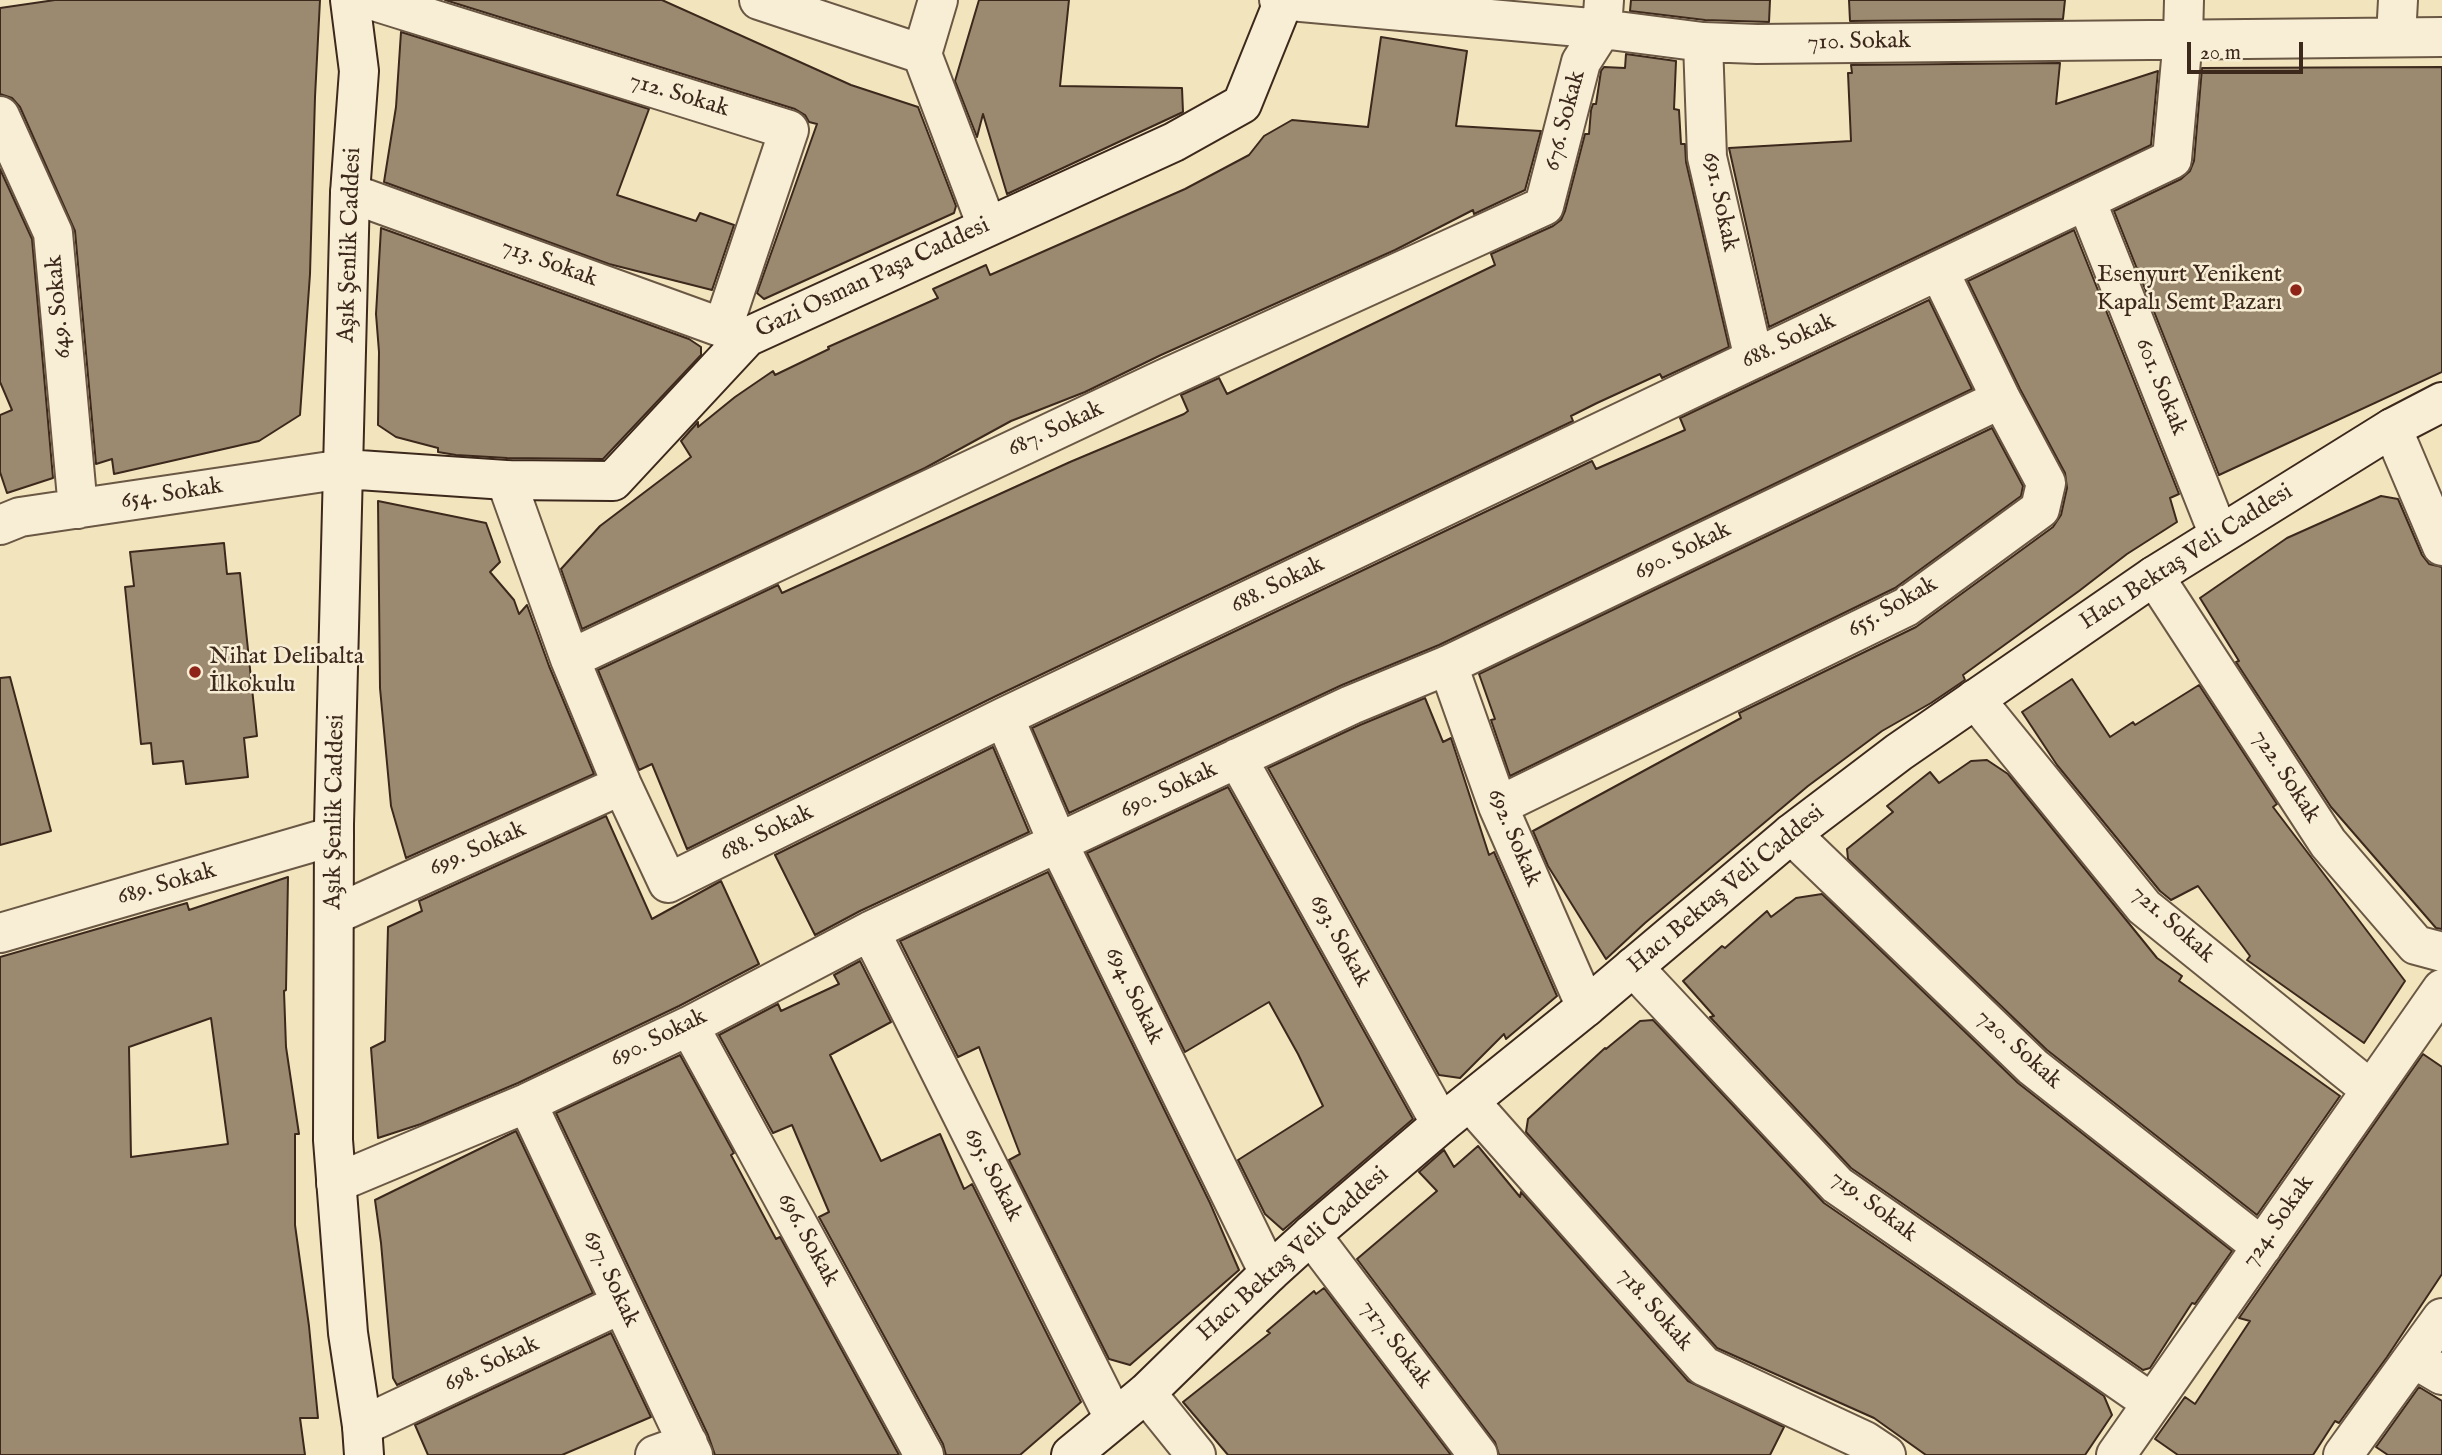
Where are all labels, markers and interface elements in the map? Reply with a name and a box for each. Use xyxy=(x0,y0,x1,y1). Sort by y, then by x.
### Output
street label: 710. Sokak xyxy=(1807,28,1911,58)
scale bar xyxy=(2190,28,2306,72)
text: 20 m xyxy=(2200,40,2241,67)
street label: 712. Sokak xyxy=(626,67,732,125)
street label: 676. Sokak xyxy=(1539,68,1593,174)
street label: Aşık Şenlik Caddesi xyxy=(333,147,369,343)
street label: 691. Sokak xyxy=(1694,150,1744,254)
street label: Gazi Osman Paşa Caddesi xyxy=(752,212,994,346)
street label: 713. Sokak xyxy=(497,233,601,295)
street label: 649. Sokak xyxy=(41,254,79,360)
place label: Esenyurt Yenikent Kapalı Semt Pazarı xyxy=(2097,262,2282,318)
marker: Esenyurt Yenikent Kapalı Semt Pazarı xyxy=(2288,282,2304,298)
street label: 688. Sokak xyxy=(1737,308,1841,376)
street label: 601. Sokak xyxy=(2127,334,2193,440)
street label: 687. Sokak xyxy=(1004,395,1108,465)
street label: 654. Sokak xyxy=(119,473,225,517)
street label: Hacı Bektaş Veli Caddesi xyxy=(2075,478,2299,638)
street label: 690. Sokak xyxy=(1630,516,1736,588)
street label: 688. Sokak xyxy=(1227,551,1329,621)
street label: 655. Sokak xyxy=(1843,571,1943,645)
place label: Nihat Delibalta İlkokulu xyxy=(209,644,364,700)
marker: Nihat Delibalta İlkokulu xyxy=(187,664,203,680)
street label: Aşık Şenlik Caddesi xyxy=(320,714,352,910)
street label: 722. Sokak xyxy=(2244,725,2326,829)
street label: 690. Sokak xyxy=(1116,756,1222,826)
street label: 692. Sokak xyxy=(1480,785,1546,891)
street label: 688. Sokak xyxy=(716,799,818,869)
street label: Hacı Bektaş Veli Caddesi xyxy=(1623,799,1831,981)
street label: 699. Sokak xyxy=(425,816,531,884)
street label: 689. Sokak xyxy=(114,857,220,913)
street label: 721. Sokak xyxy=(2124,880,2220,970)
street label: 693. Sokak xyxy=(1302,890,1376,992)
street label: 694. Sokak xyxy=(1097,943,1169,1049)
street label: 690. Sokak xyxy=(606,1003,712,1075)
street label: 720. Sokak xyxy=(1969,1004,2067,1096)
street label: 695. Sokak xyxy=(956,1124,1028,1226)
street label: Hacı Bektaş Veli Caddesi xyxy=(1192,1161,1396,1349)
street label: 719. Sokak xyxy=(1824,1165,1922,1249)
street label: 724. Sokak xyxy=(2237,1170,2321,1274)
street label: 696. Sokak xyxy=(770,1188,844,1292)
street label: 697. Sokak xyxy=(575,1226,645,1332)
street label: 718. Sokak xyxy=(1610,1262,1698,1358)
street label: 717. Sokak xyxy=(1353,1295,1437,1395)
street label: 698. Sokak xyxy=(440,1330,544,1400)

